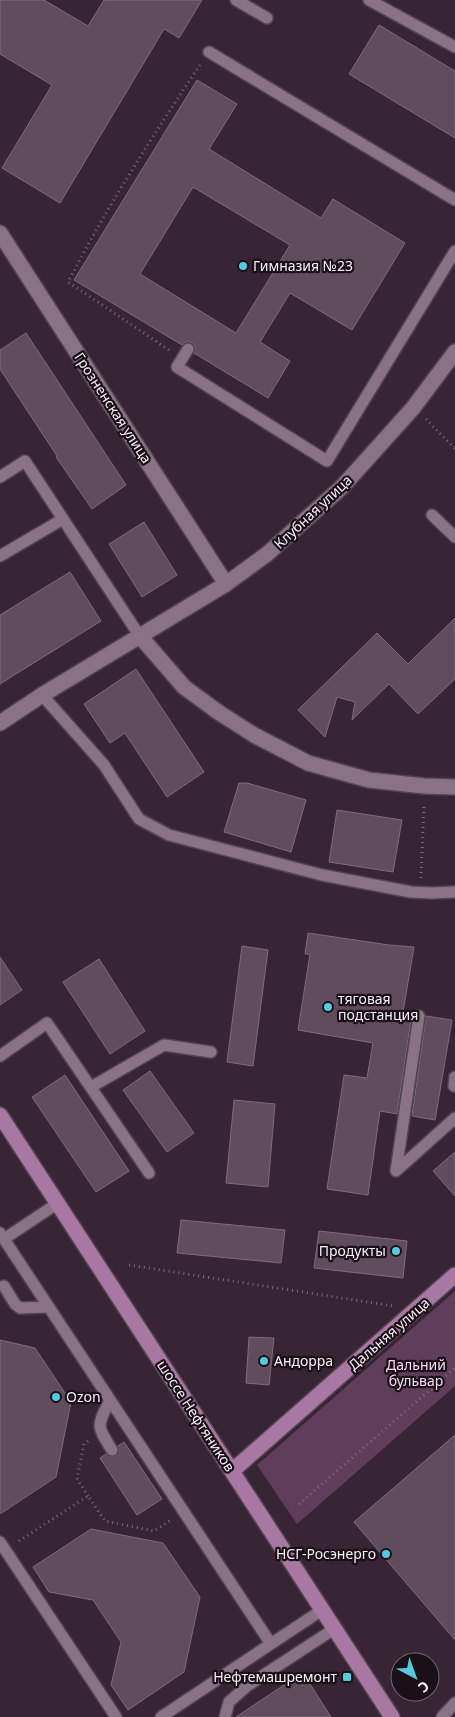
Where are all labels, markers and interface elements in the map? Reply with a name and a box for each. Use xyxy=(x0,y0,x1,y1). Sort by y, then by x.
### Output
place label: Гимназия №23 xyxy=(253,256,353,275)
marker: Гимназия №23 xyxy=(237,260,249,272)
street label: Грозненская улица xyxy=(70,349,156,467)
street label: Клубная улица xyxy=(270,471,356,553)
place label: тяговая подстанция xyxy=(338,989,418,1024)
marker: тяговая подстанция xyxy=(322,1001,334,1013)
place label: Продукты xyxy=(319,1241,386,1260)
marker: Продукты xyxy=(390,1245,402,1257)
street label: Дальняя улица xyxy=(344,1293,433,1374)
place label: Андорра xyxy=(274,1351,333,1370)
marker: Андорра xyxy=(258,1355,270,1367)
park label: Дальний бульвар xyxy=(386,1355,446,1390)
street label: шоссе Нефтяников xyxy=(153,1356,240,1475)
place label: Ozon xyxy=(66,1387,101,1406)
marker: Ozon xyxy=(50,1391,62,1403)
place label: НСГ-Росэнерго xyxy=(276,1544,376,1563)
marker: НСГ-Росэнерго xyxy=(380,1548,392,1560)
north arrow xyxy=(390,1652,440,1702)
place label: Нефтемашремонт xyxy=(213,1667,337,1686)
marker: Нефтемашремонт xyxy=(341,1671,353,1683)
text: С xyxy=(414,1677,433,1697)

